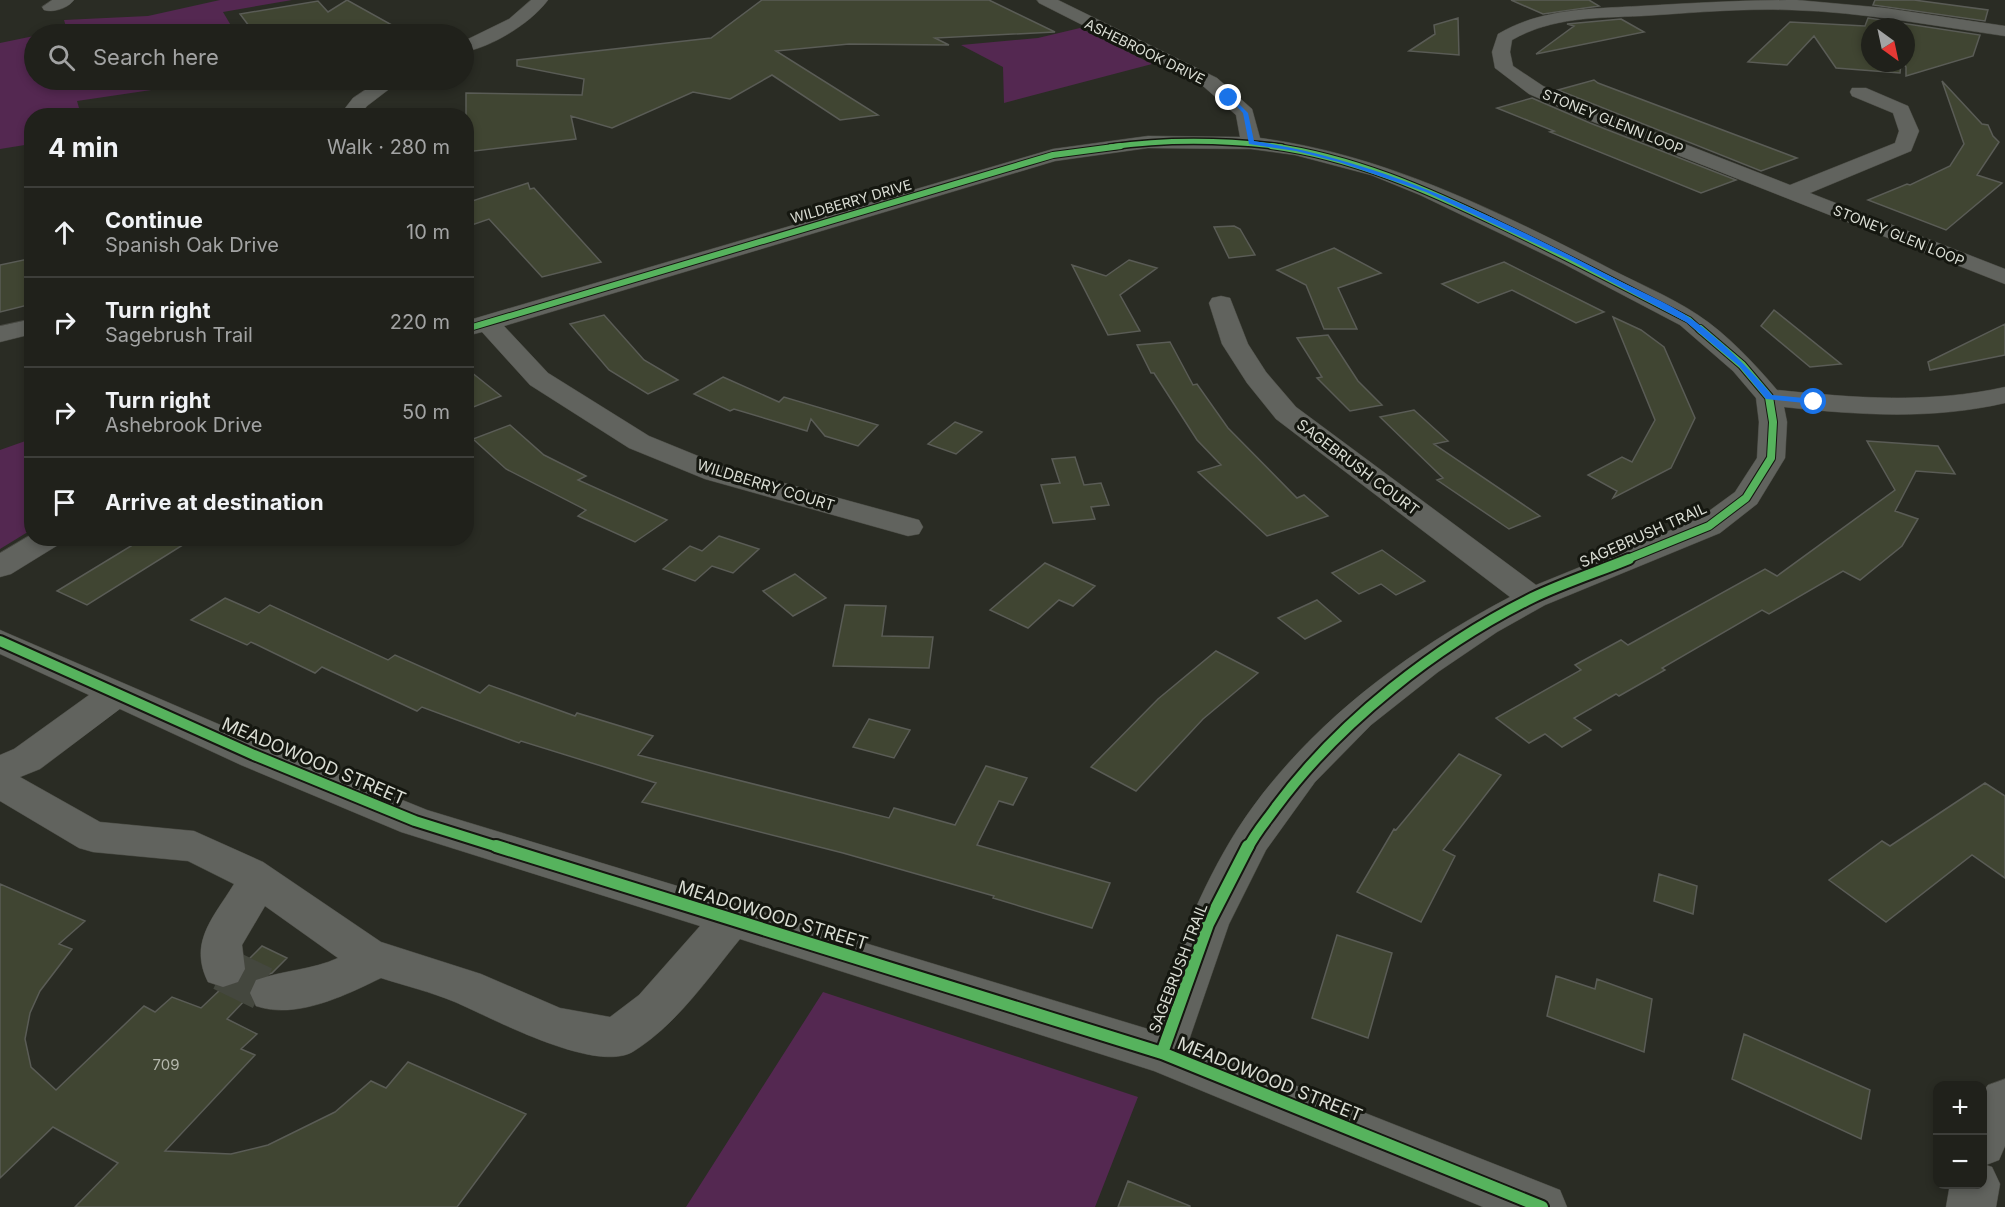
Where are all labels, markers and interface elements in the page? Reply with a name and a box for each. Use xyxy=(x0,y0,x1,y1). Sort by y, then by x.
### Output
street label: ASHEBROOK DRIVE xyxy=(1082,15,1208,87)
north arrow xyxy=(1861,18,1915,72)
search box xyxy=(24,24,474,90)
icon: search xyxy=(45,41,78,74)
text: Search here xyxy=(93,44,219,70)
route end xyxy=(1215,84,1241,110)
street label: STONEY GLENN LOOP xyxy=(1540,85,1686,157)
text: 4 min xyxy=(48,132,119,163)
text: Walk · 280 m xyxy=(327,135,450,159)
street label: WILDBERRY DRIVE xyxy=(788,176,914,226)
street label: STONEY GLEN LOOP xyxy=(1831,201,1967,269)
text: Continue xyxy=(105,207,203,233)
icon: ahead xyxy=(48,216,81,249)
text: 10 m xyxy=(406,220,450,244)
text: Spanish Oak Drive xyxy=(105,233,279,257)
text: Turn right xyxy=(105,297,211,323)
icon: right xyxy=(48,306,81,339)
text: 220 m xyxy=(390,310,450,334)
text: Sagebrush Trail xyxy=(105,323,253,347)
text: Turn right xyxy=(105,387,211,413)
route start xyxy=(1800,388,1826,414)
icon: right xyxy=(48,396,81,429)
text: 50 m xyxy=(402,400,450,424)
text: Ashebrook Drive xyxy=(105,413,263,437)
street label: SAGEBRUSH COURT xyxy=(1293,415,1423,519)
street label: WILDBERRY COURT xyxy=(695,455,837,515)
icon: arrive xyxy=(48,486,81,519)
text: Arrive at destination xyxy=(105,489,324,515)
street label: SAGEBRUSH TRAIL xyxy=(1576,498,1710,572)
street label: MEADOWOOD STREET xyxy=(219,713,409,809)
street label: MEADOWOOD STREET xyxy=(675,876,871,954)
street label: SAGEBRUSH TRAIL xyxy=(1144,900,1212,1036)
street label: MEADOWOOD STREET xyxy=(1174,1032,1366,1126)
house number: 709 xyxy=(152,1055,180,1074)
map controls xyxy=(1933,1081,1987,1189)
button: + xyxy=(1933,1081,1987,1135)
button: − xyxy=(1933,1135,1987,1189)

